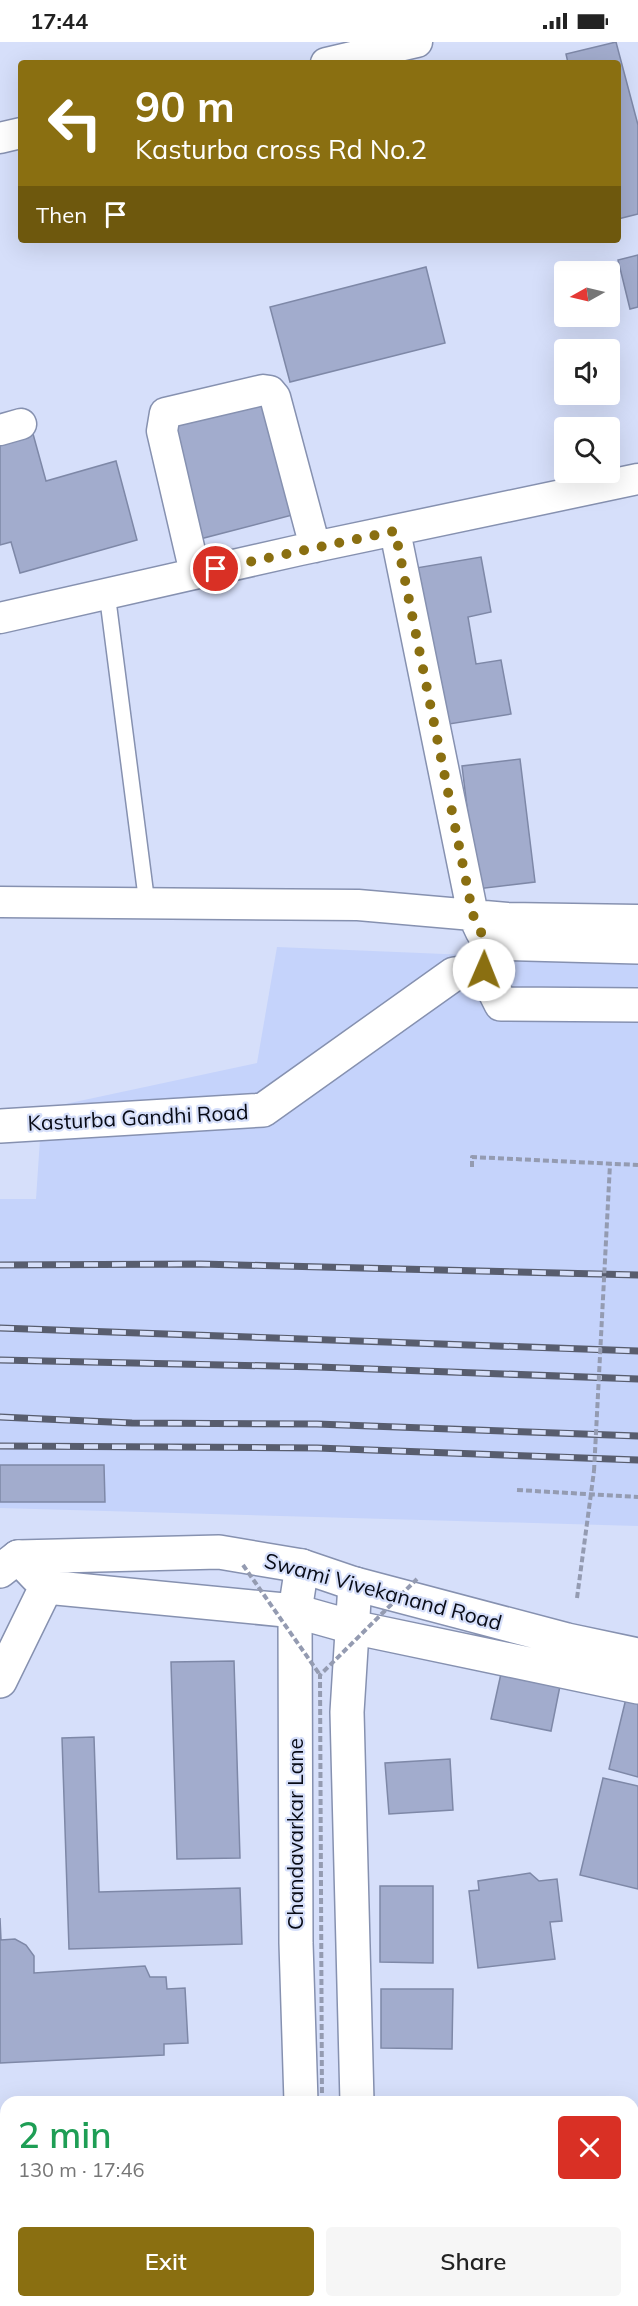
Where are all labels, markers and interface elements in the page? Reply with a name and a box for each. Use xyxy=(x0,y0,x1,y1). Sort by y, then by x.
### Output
text: 17:44 xyxy=(30,7,88,35)
text: 90 m xyxy=(135,80,235,133)
icon: left xyxy=(36,84,114,162)
text: Kasturba cross Rd No.2 xyxy=(135,132,427,166)
icon: arrive xyxy=(99,198,132,231)
text: Then xyxy=(36,201,87,229)
north arrow xyxy=(554,261,620,327)
map controls xyxy=(554,261,620,483)
button: sound xyxy=(554,339,620,405)
button: search xyxy=(554,417,620,483)
pin xyxy=(190,543,241,594)
icon: arrive xyxy=(199,552,232,585)
position arrow xyxy=(452,938,516,1002)
street label: Kasturba Gandhi Road xyxy=(27,1098,249,1136)
street label: Swami Vivekanand Road xyxy=(262,1547,505,1635)
street label: Chandavarkar Lane xyxy=(282,1738,308,1930)
text: 2 min xyxy=(18,2112,112,2157)
button: close xyxy=(558,2116,621,2179)
text: 130 m · 17:46 xyxy=(18,2157,144,2182)
button: Exit xyxy=(18,2227,314,2296)
button: Share xyxy=(326,2227,621,2296)

